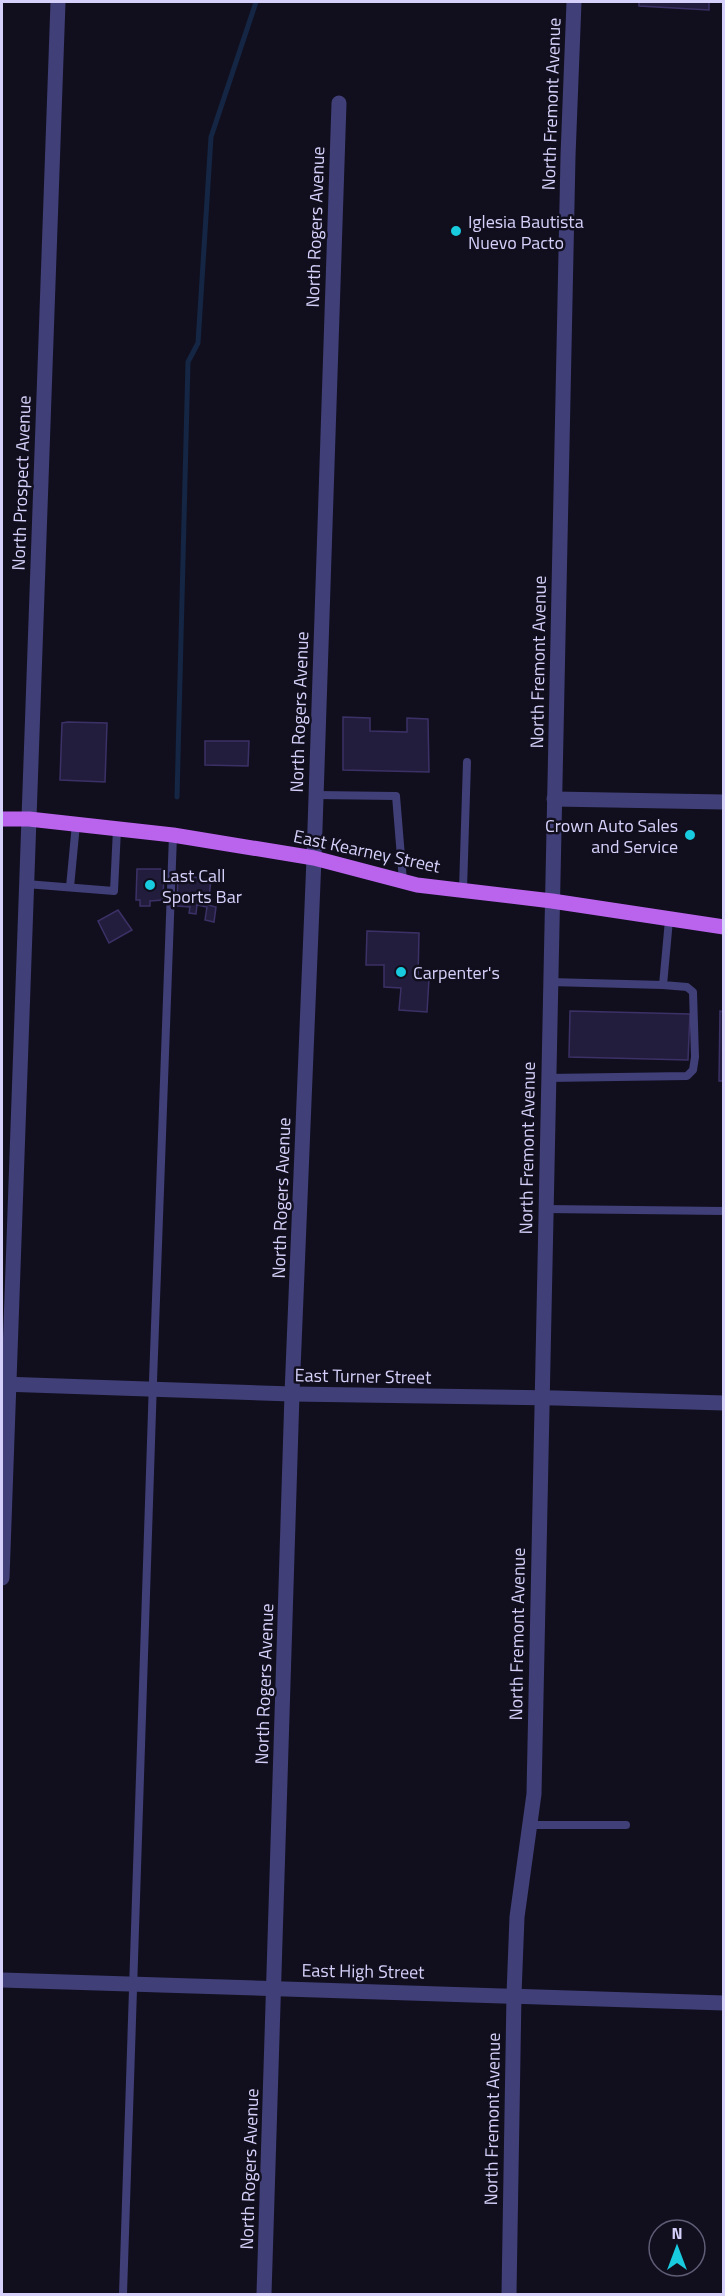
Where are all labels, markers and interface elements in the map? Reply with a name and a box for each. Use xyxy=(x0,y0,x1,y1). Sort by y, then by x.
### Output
street label: North Fremont Avenue xyxy=(534,17,568,191)
street label: North Rogers Avenue xyxy=(299,146,331,308)
place label: Iglesia Bautista Nuevo Pacto xyxy=(468,208,584,256)
marker: Iglesia Bautista Nuevo Pacto xyxy=(449,224,463,238)
street label: North Prospect Avenue xyxy=(4,395,38,571)
street label: North Fremont Avenue xyxy=(523,575,553,749)
street label: North Rogers Avenue xyxy=(283,631,315,793)
place label: Crown Auto Sales and Service xyxy=(545,812,678,860)
street label: East Kearney Street xyxy=(291,822,444,880)
marker: Crown Auto Sales and Service xyxy=(683,828,697,842)
place label: Last Call Sports Bar xyxy=(162,862,242,910)
marker: Last Call Sports Bar xyxy=(143,878,157,892)
place label: Carpenter's xyxy=(413,959,500,986)
marker: Carpenter's xyxy=(394,965,408,979)
street label: North Fremont Avenue xyxy=(512,1061,542,1235)
street label: North Rogers Avenue xyxy=(265,1117,297,1279)
street label: East Turner Street xyxy=(294,1361,432,1391)
street label: North Fremont Avenue xyxy=(502,1547,532,1721)
street label: North Rogers Avenue xyxy=(248,1603,280,1765)
street label: East High Street xyxy=(301,1956,425,1986)
street label: North Fremont Avenue xyxy=(477,2032,507,2206)
street label: North Rogers Avenue xyxy=(233,2088,265,2250)
north arrow xyxy=(647,2218,707,2278)
text: N xyxy=(671,2221,683,2245)

